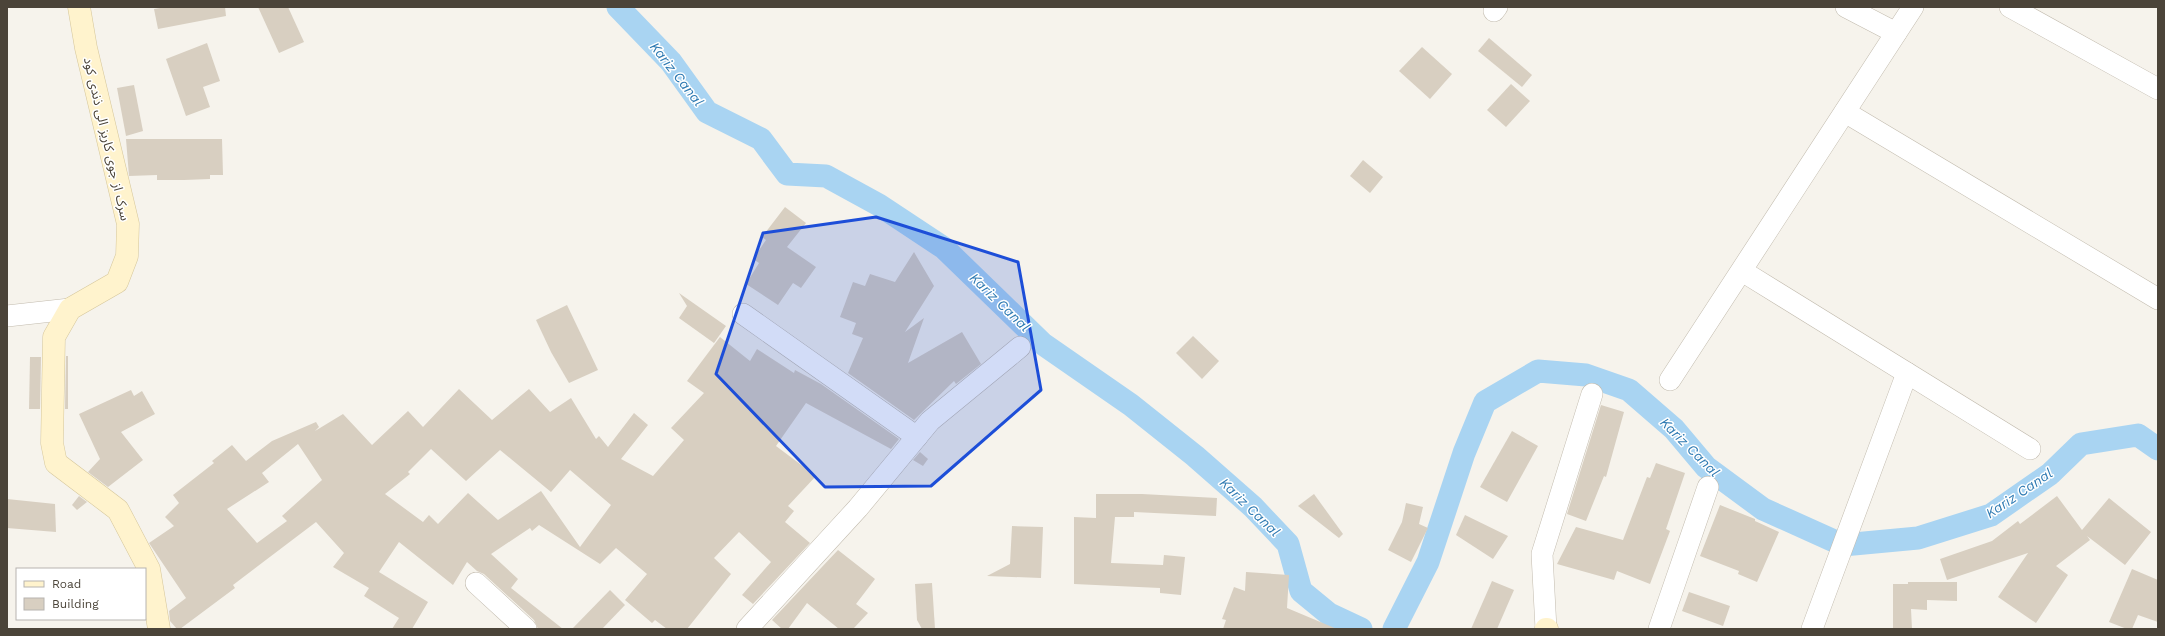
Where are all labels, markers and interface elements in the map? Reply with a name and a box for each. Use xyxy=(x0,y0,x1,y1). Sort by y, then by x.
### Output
water label: Kariz Canal xyxy=(647,39,707,109)
street label: سرک از جوی کاریز الی ذندی کود xyxy=(80,56,133,222)
water label: Kariz Canal xyxy=(967,269,1033,335)
water label: Kariz Canal xyxy=(1657,414,1723,480)
water label: Kariz Canal xyxy=(1983,465,2055,521)
water label: Kariz Canal xyxy=(1217,474,1283,540)
legend xyxy=(16,568,146,620)
text: Road xyxy=(52,577,81,591)
text: Building xyxy=(52,597,99,611)

